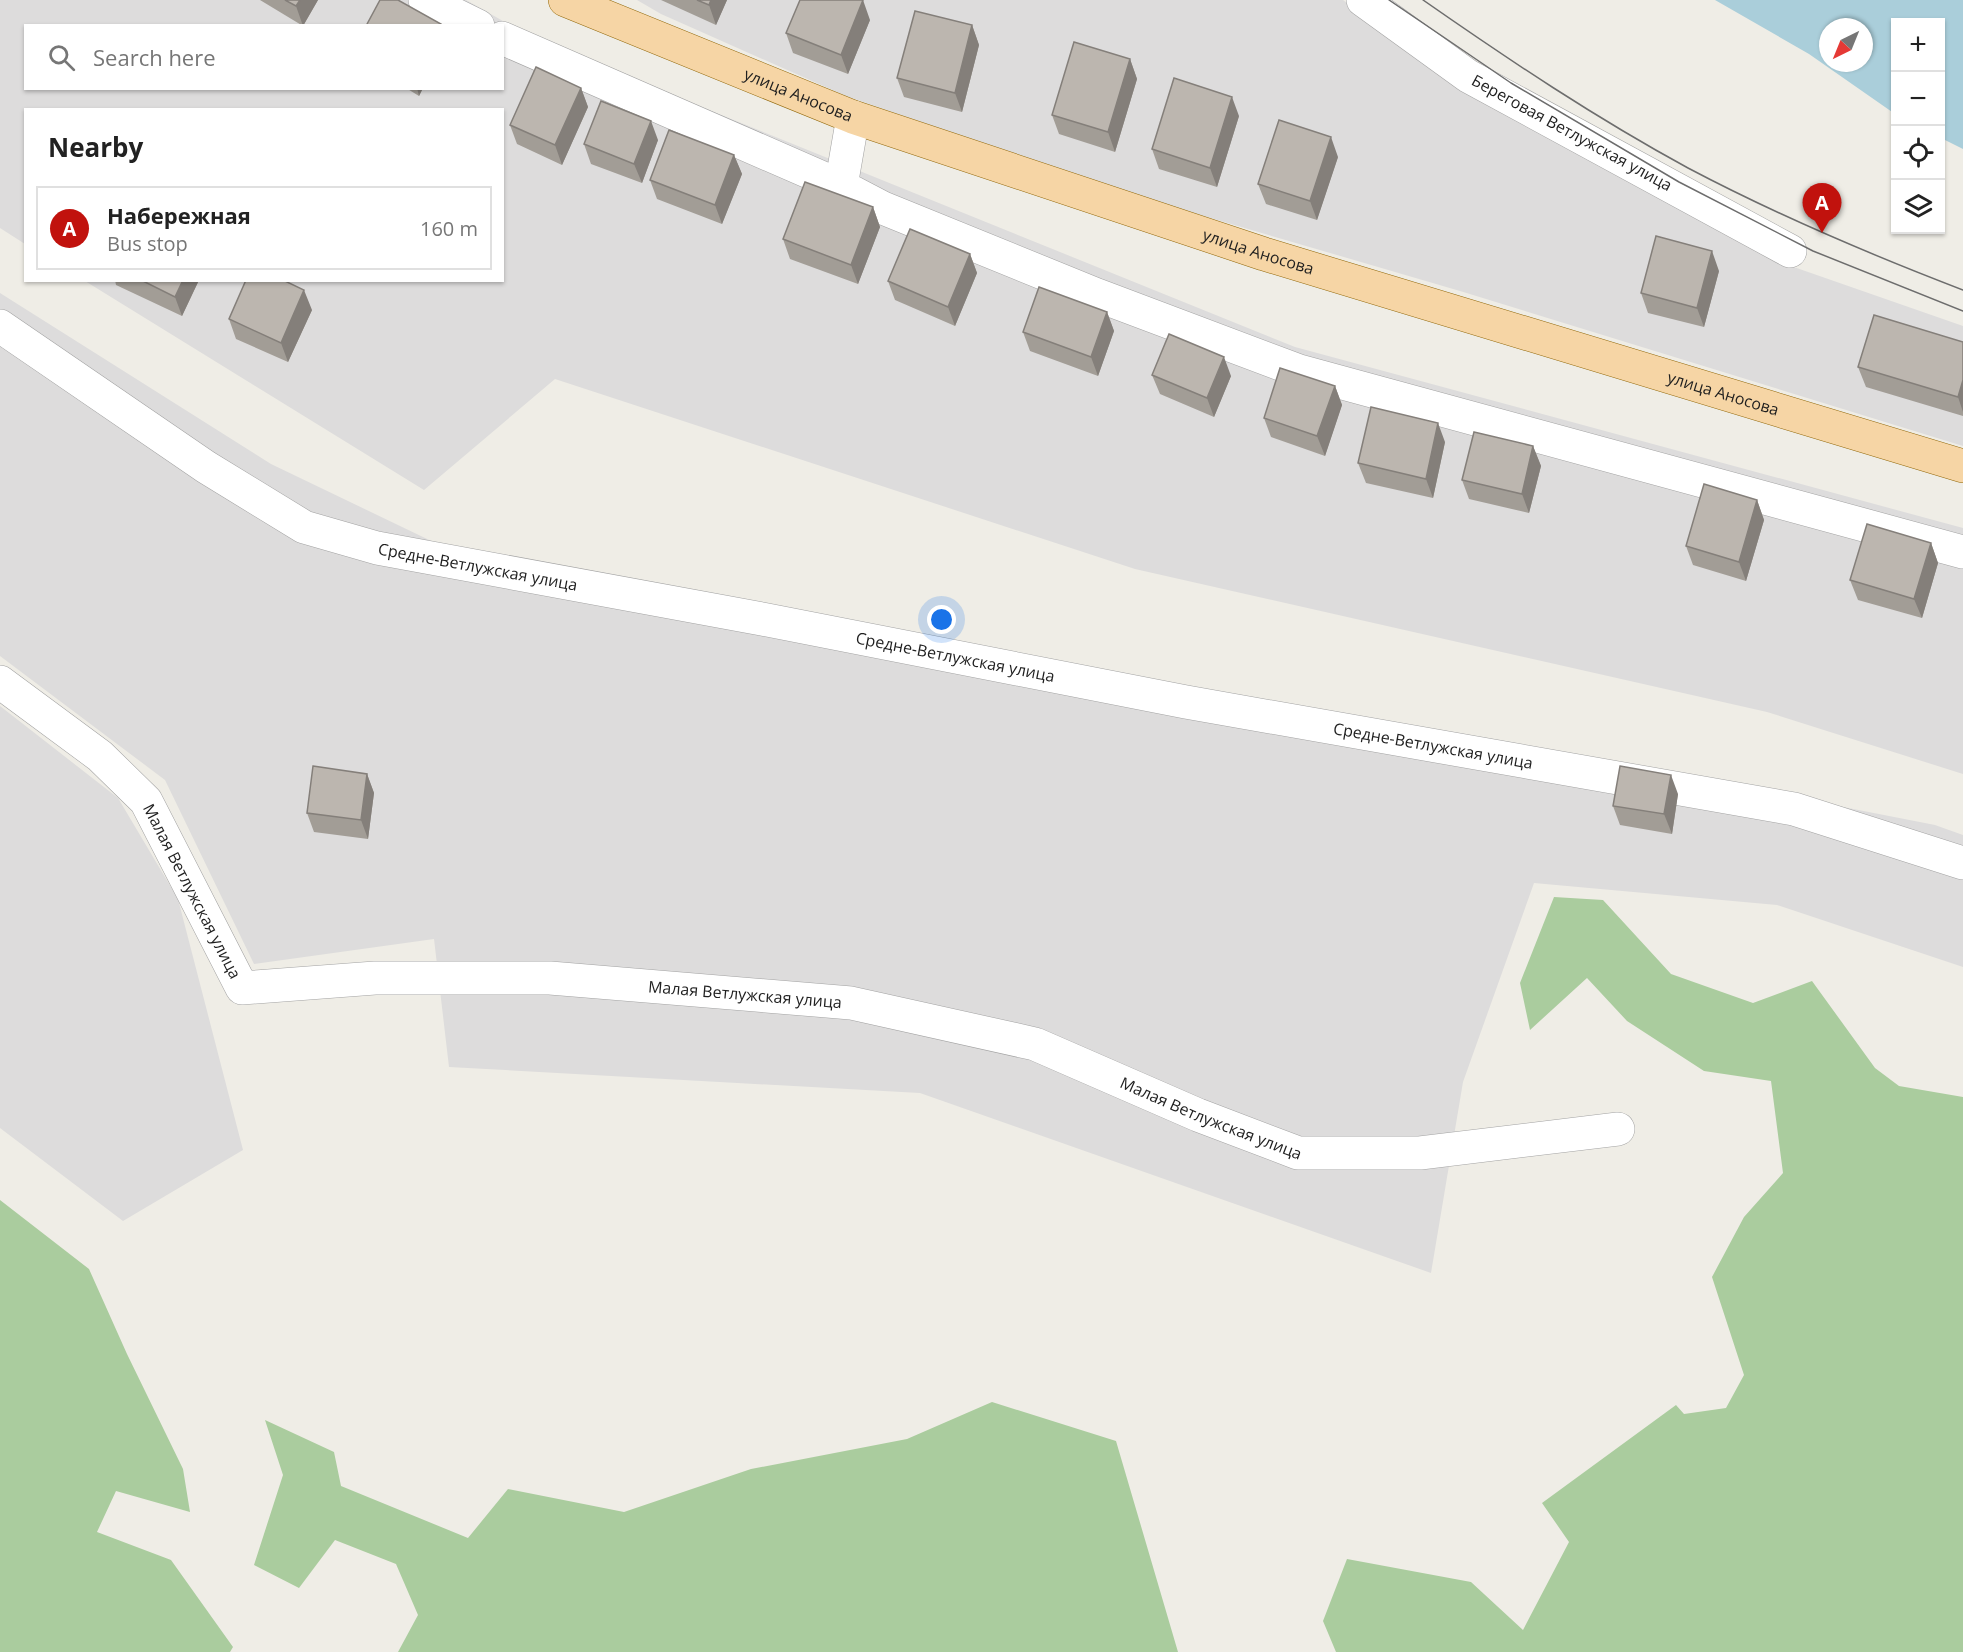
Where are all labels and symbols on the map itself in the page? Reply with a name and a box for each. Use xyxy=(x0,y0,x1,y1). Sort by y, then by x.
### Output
north arrow xyxy=(1819,18,1873,72)
street label: улица Аносова xyxy=(741,63,856,127)
street label: Береговая Ветлужская улица xyxy=(1468,69,1676,196)
pin: A xyxy=(1802,184,1842,233)
street label: улица Аносова xyxy=(1200,223,1317,280)
street label: улица Аносова xyxy=(1665,366,1782,421)
street label: Средне-Ветлужская улица xyxy=(376,537,579,596)
your location xyxy=(927,605,956,634)
street label: Средне-Ветлужская улица xyxy=(854,627,1057,687)
street label: Средне-Ветлужская улица xyxy=(1332,717,1535,774)
street label: Малая Ветлужская улица xyxy=(138,800,246,982)
street label: Малая Ветлужская улица xyxy=(647,975,843,1013)
street label: Малая Ветлужская улица xyxy=(1117,1071,1305,1165)

